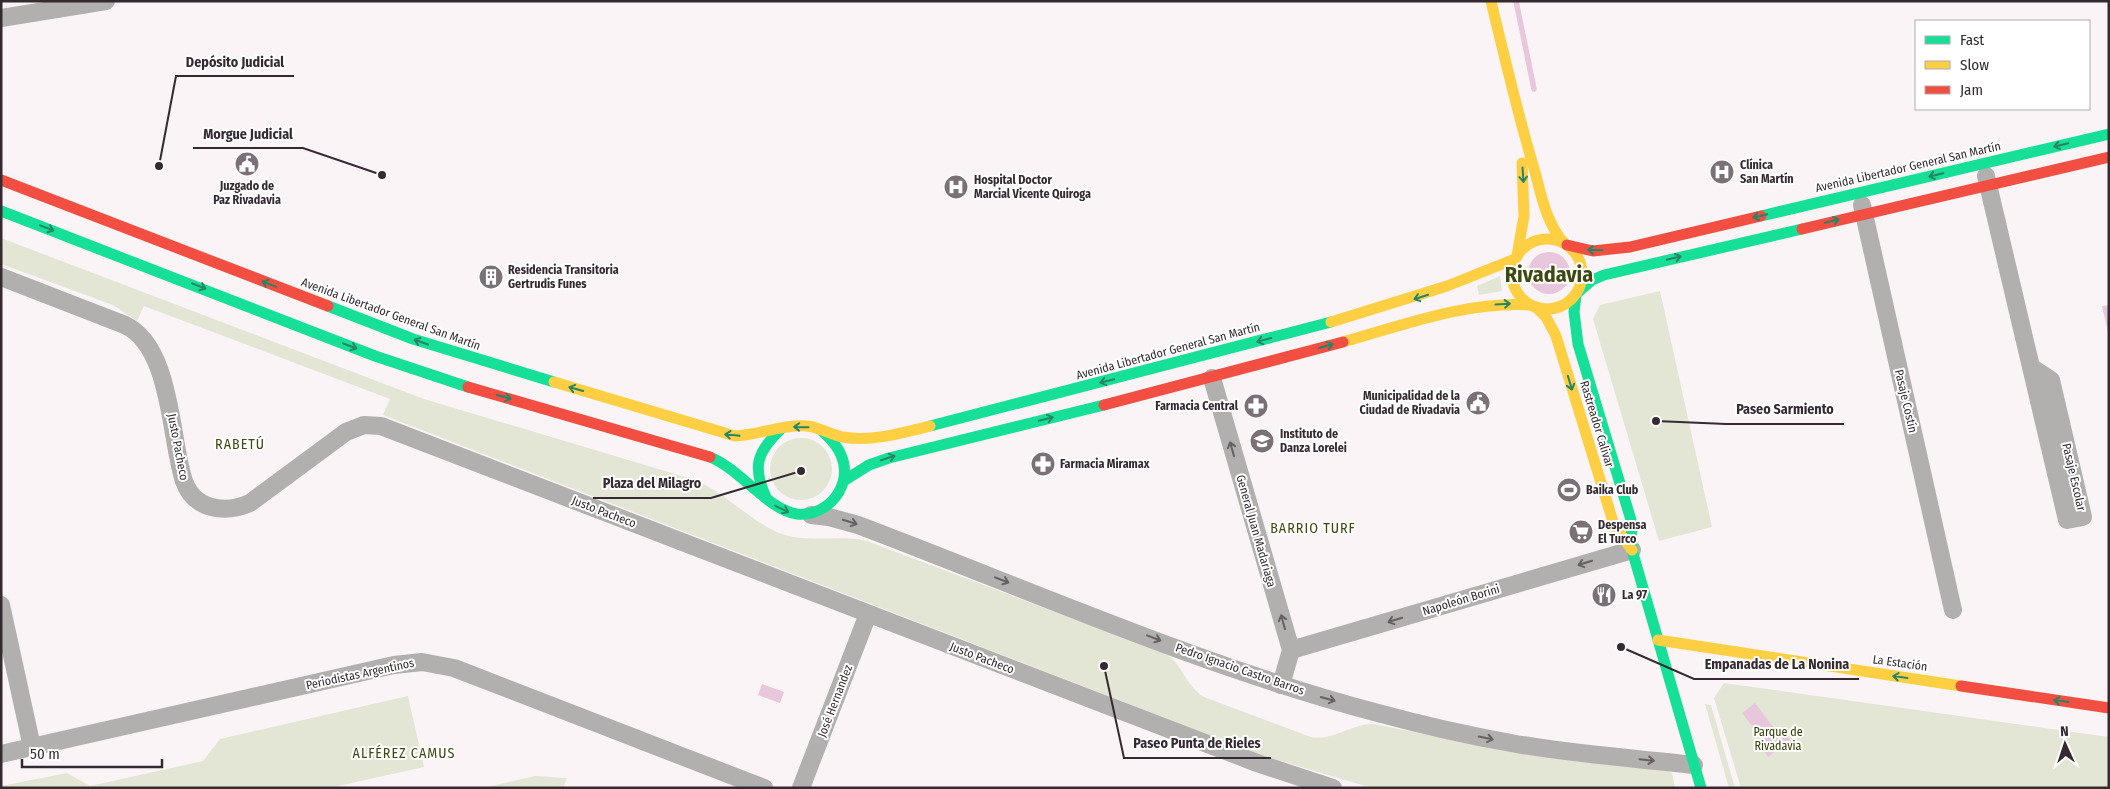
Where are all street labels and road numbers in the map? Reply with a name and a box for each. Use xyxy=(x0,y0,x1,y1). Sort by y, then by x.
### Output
street label: Avenida Libertador General San Martín xyxy=(1814,139,2002,195)
street label: Avenida Libertador General San Martín xyxy=(299,275,483,353)
street label: Avenida Libertador General San Martín xyxy=(1075,320,1261,382)
street label: Pasaje Costín xyxy=(1892,368,1920,434)
street label: Rastreador Calivar xyxy=(1577,379,1617,470)
street label: Justo Pacheco xyxy=(165,412,191,482)
street label: Pasaje Escolar xyxy=(2059,442,2089,513)
street label: General Juan Madariaga xyxy=(1233,473,1279,589)
street label: Justo Pacheco xyxy=(570,493,638,531)
street label: Napoleón Borini xyxy=(1421,582,1501,618)
street label: Justo Pacheco xyxy=(948,639,1016,677)
street label: Pedro Ignacio Castro Barros xyxy=(1174,640,1306,698)
street label: La Estación xyxy=(1872,652,1928,674)
street label: Periodistas Argentinos xyxy=(305,656,415,692)
street label: José Hernandez xyxy=(815,663,855,739)

